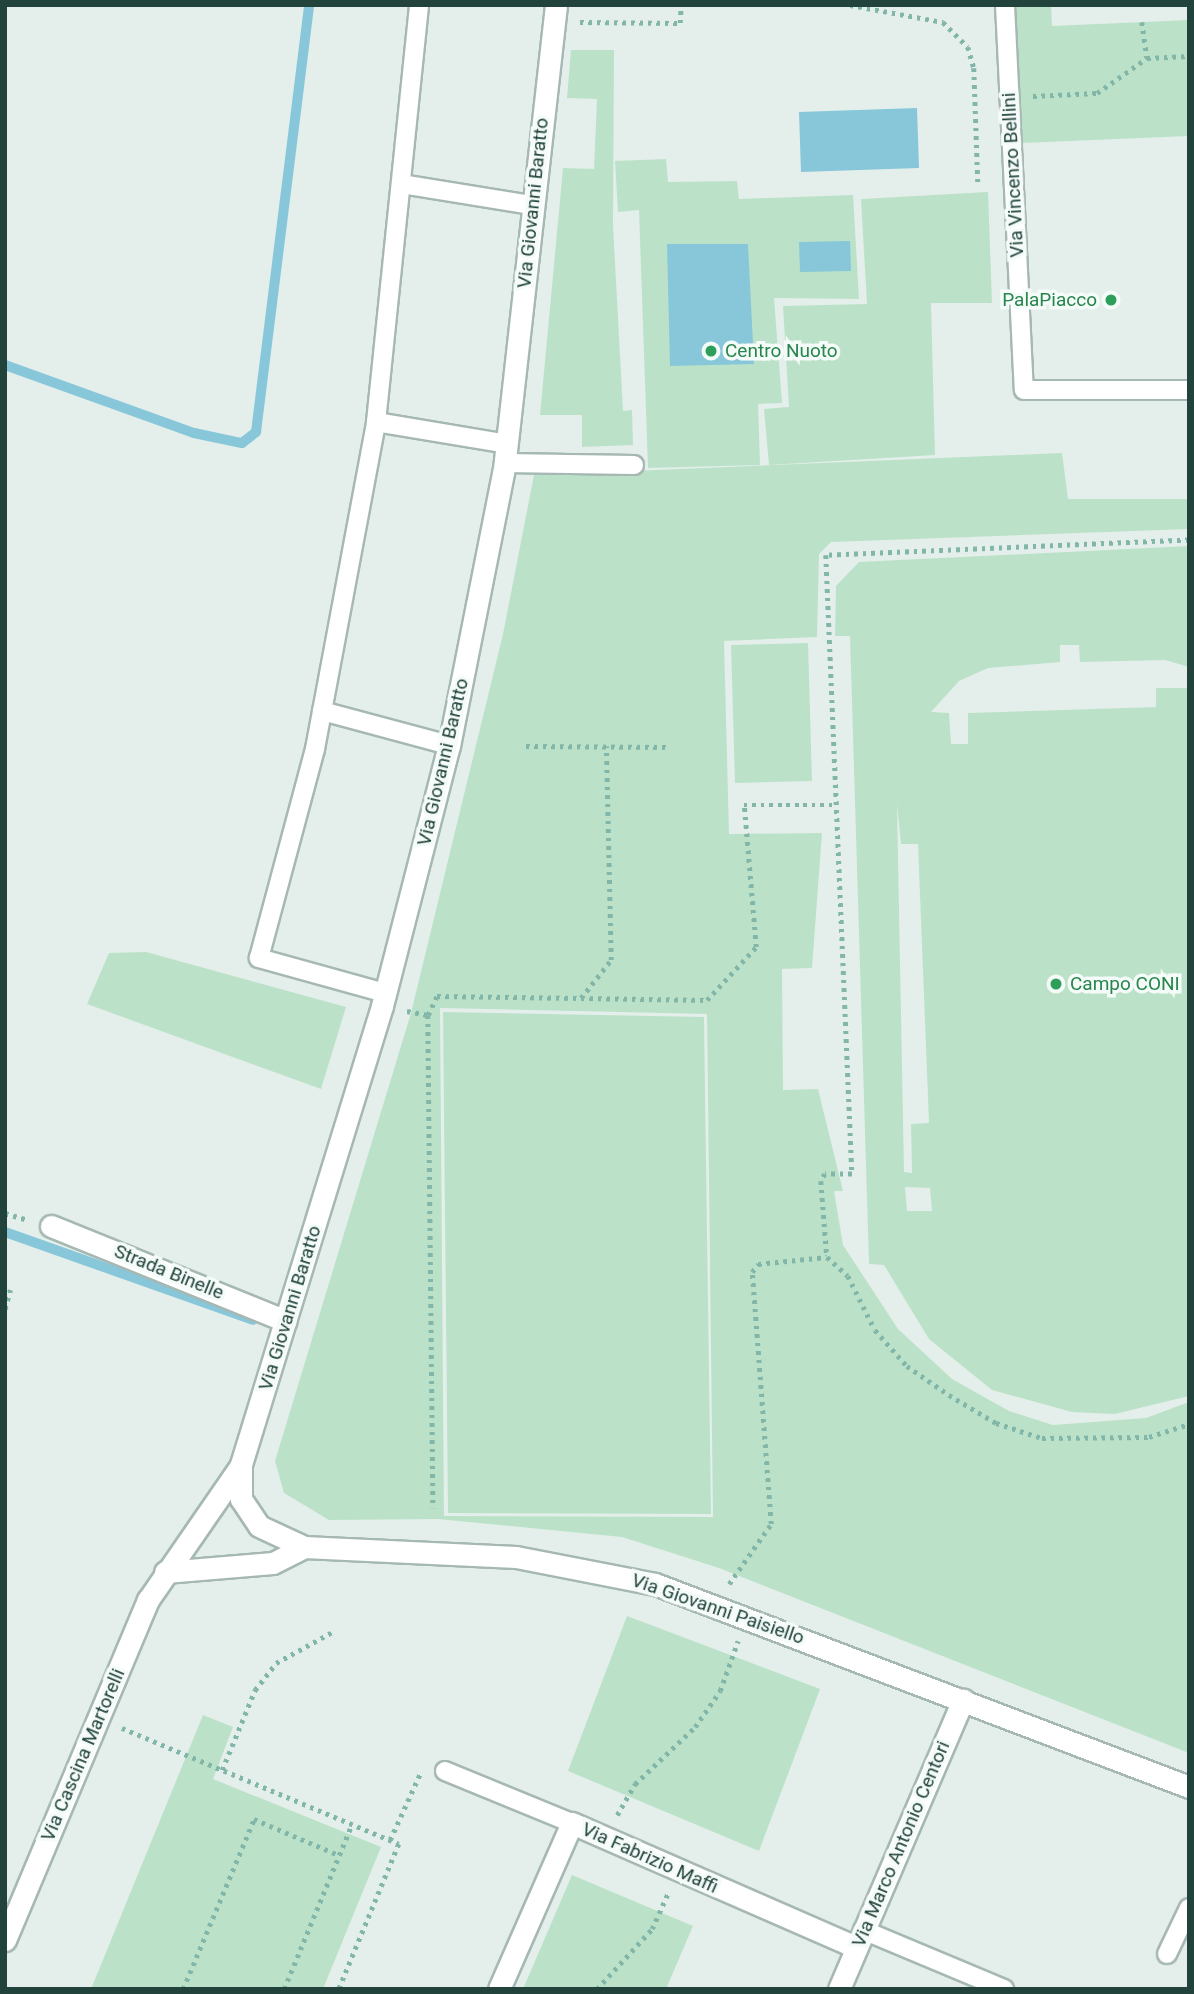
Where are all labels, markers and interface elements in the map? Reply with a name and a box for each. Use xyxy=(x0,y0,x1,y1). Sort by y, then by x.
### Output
street label: Via Vincenzo Bellini xyxy=(997,92,1029,258)
street label: Via Giovanni Baratto xyxy=(513,117,553,289)
place label: PalaPiacco xyxy=(1002,289,1097,311)
marker: PalaPiacco xyxy=(1103,292,1119,308)
place label: Centro Nuoto xyxy=(725,340,838,362)
marker: Centro Nuoto xyxy=(703,343,719,359)
street label: Via Giovanni Baratto xyxy=(413,676,473,848)
place label: Campo CONI xyxy=(1070,973,1180,995)
marker: Campo CONI xyxy=(1048,976,1064,992)
street label: Via Giovanni Baratto xyxy=(254,1223,326,1393)
street label: Strada Binelle xyxy=(111,1240,227,1304)
street label: Via Giovanni Paisiello xyxy=(629,1569,807,1649)
street label: Via Cascina Martorelli xyxy=(36,1665,130,1845)
street label: Via Marco Antonio Centori xyxy=(847,1737,955,1951)
street label: Via Fabrizio Maffi xyxy=(578,1818,722,1898)

